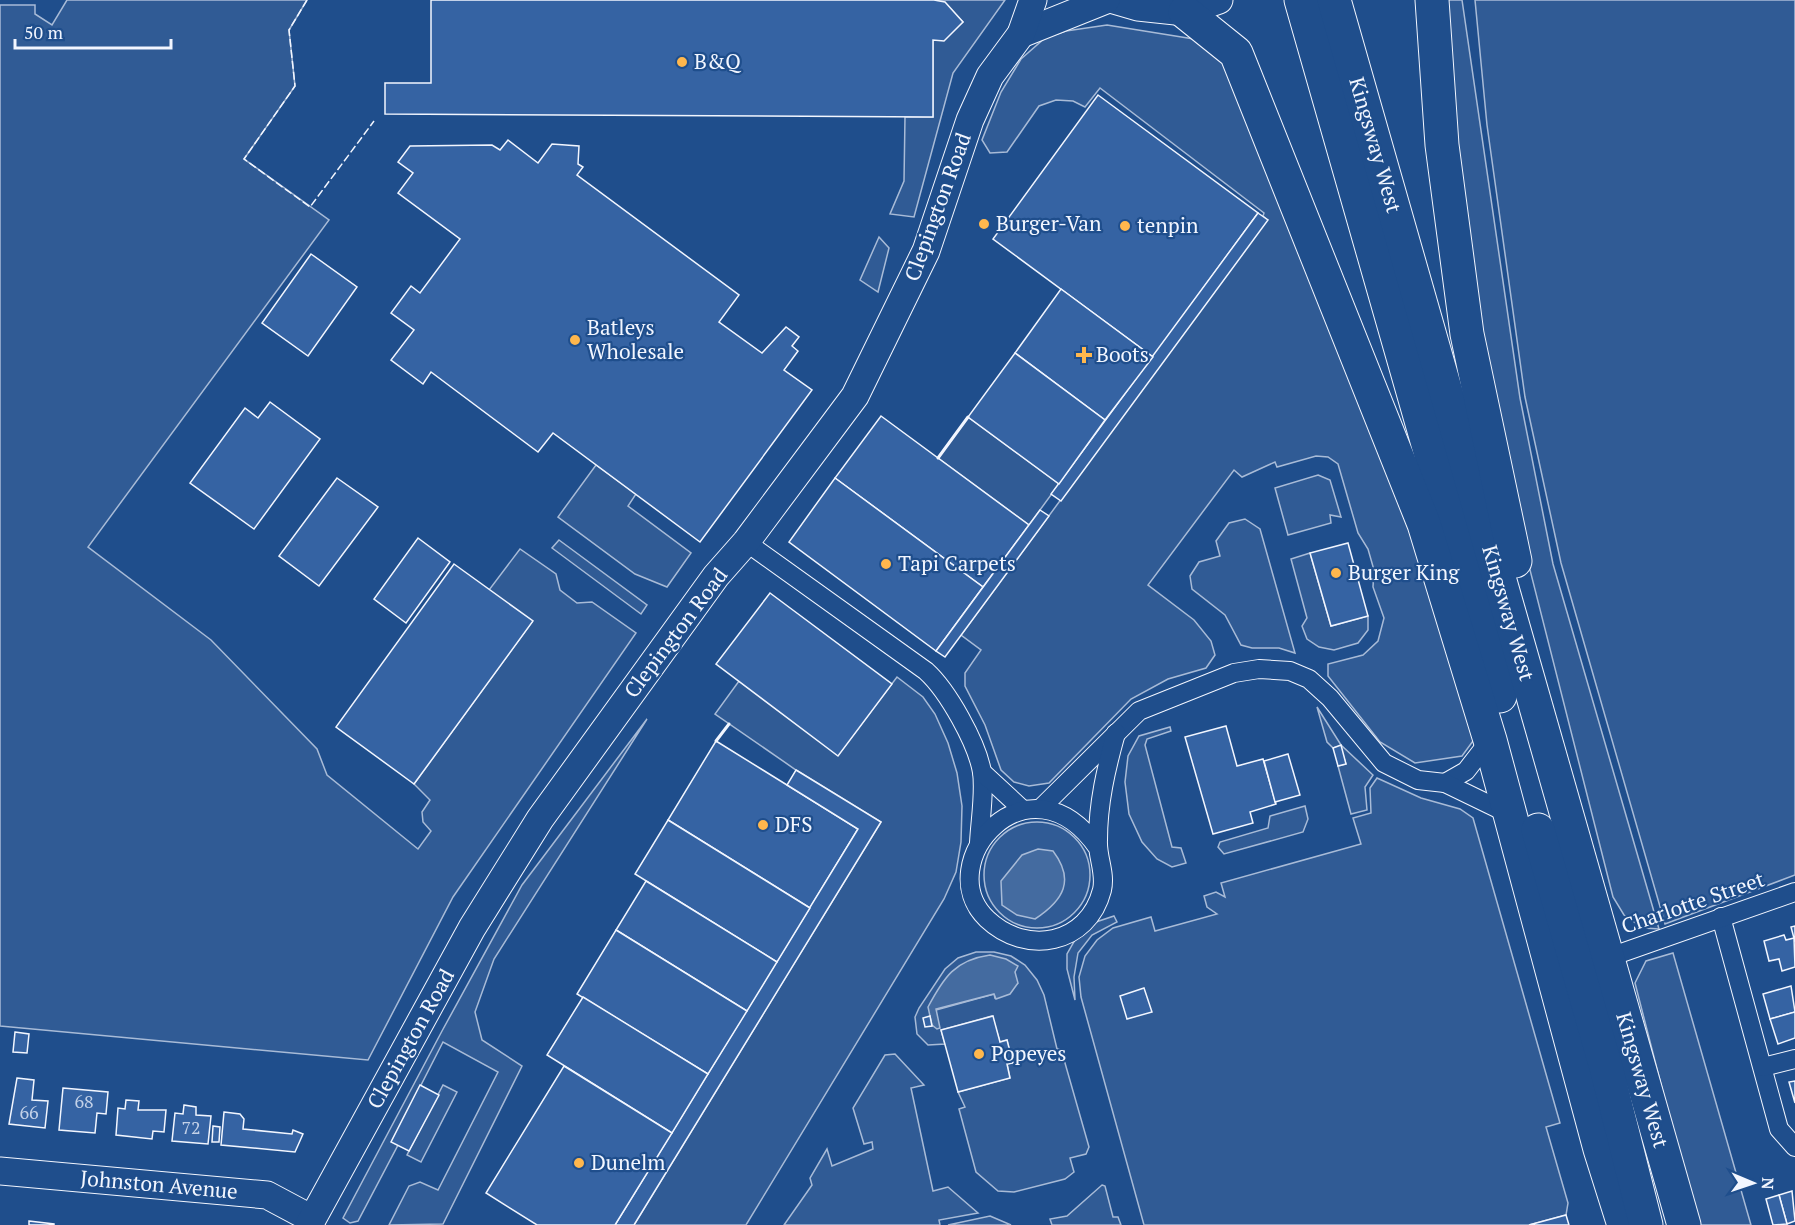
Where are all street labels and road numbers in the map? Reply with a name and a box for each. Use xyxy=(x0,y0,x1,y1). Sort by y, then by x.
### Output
street label: Kingsway West xyxy=(1343,74,1409,216)
street label: Clepington Road xyxy=(897,128,977,285)
street label: Kingsway West xyxy=(1476,542,1542,684)
street label: Clepington Road xyxy=(617,561,734,703)
street label: Charlotte Street xyxy=(1617,864,1768,940)
street label: Clepington Road xyxy=(360,963,460,1114)
street label: Kingsway West xyxy=(1610,1009,1676,1151)
street label: Johnston Avenue xyxy=(79,1163,239,1205)

